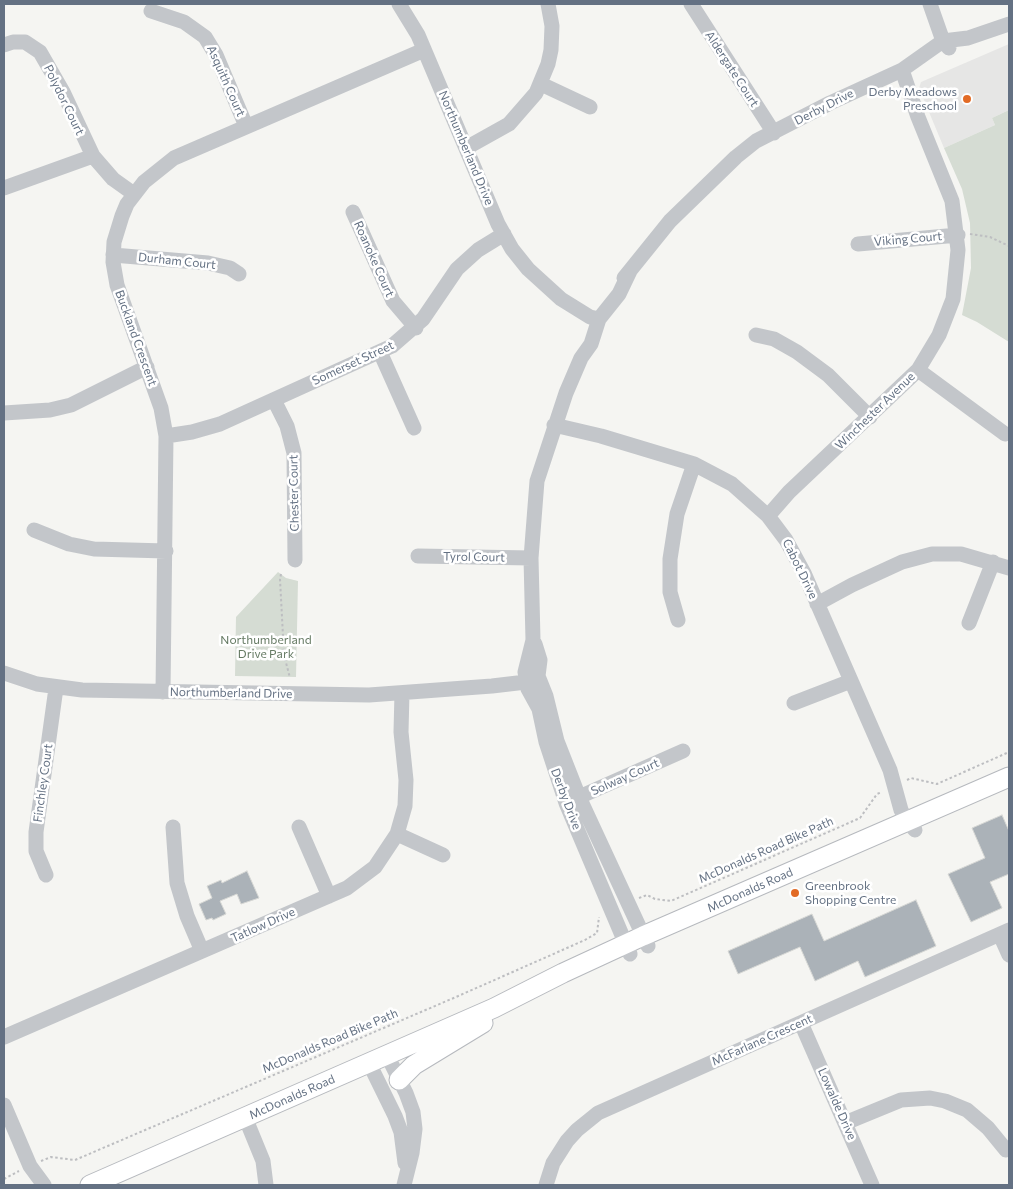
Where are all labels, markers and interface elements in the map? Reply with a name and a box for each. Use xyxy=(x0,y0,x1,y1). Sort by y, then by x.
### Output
street label: Aldergate Court xyxy=(702,28,762,110)
street label: Asquith Court xyxy=(204,43,248,119)
street label: Polydor Court xyxy=(41,62,87,138)
place label: Derby Meadows Preschool xyxy=(869,85,957,113)
street label: Derby Drive xyxy=(792,86,856,128)
street label: Northumberland Drive xyxy=(435,89,497,207)
marker: Derby Meadows Preschool xyxy=(961,93,973,105)
street label: Roanoke Court xyxy=(351,219,397,299)
street label: Viking Court xyxy=(873,229,943,249)
street label: Durham Court xyxy=(137,250,217,272)
street label: Buckland Crescent xyxy=(112,288,160,388)
street label: Somerset Street xyxy=(310,338,396,388)
street label: Winchester Avenue xyxy=(832,369,918,453)
street label: Chester Court xyxy=(286,454,302,532)
street label: Cabot Drive xyxy=(779,537,821,601)
street label: Tyrol Court xyxy=(443,549,505,565)
park label: Northumberland Drive Park xyxy=(220,633,312,661)
street label: Northumberland Drive xyxy=(170,685,292,701)
street label: Finchley Court xyxy=(30,743,56,823)
street label: Solway Court xyxy=(589,756,661,798)
street label: Derby Drive xyxy=(548,766,584,832)
street label: McDonalds Road Bike Path xyxy=(696,814,836,886)
street label: McDonalds Road xyxy=(705,865,795,915)
place label: Greenbrook Shopping Centre xyxy=(805,879,896,907)
marker: Greenbrook Shopping Centre xyxy=(789,887,801,899)
street label: Tatlow Drive xyxy=(229,904,297,946)
street label: McDonalds Road Bike Path xyxy=(260,1006,400,1076)
street label: McFarlane Crescent xyxy=(709,1011,815,1069)
street label: Lowalde Drive xyxy=(815,1066,859,1142)
street label: McDonalds Road xyxy=(247,1072,337,1122)

